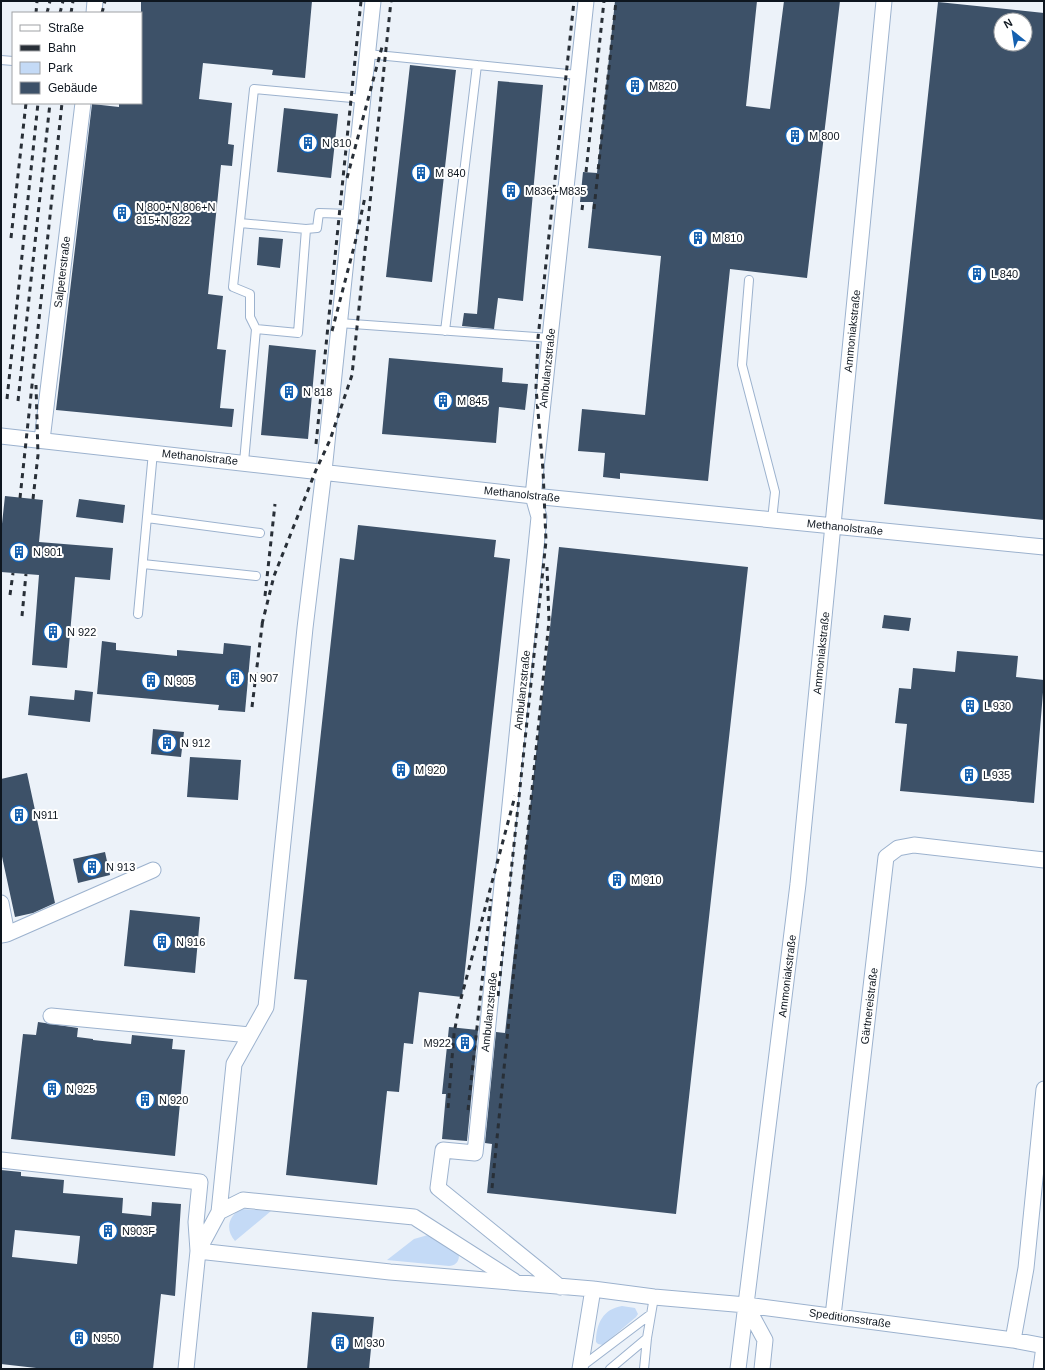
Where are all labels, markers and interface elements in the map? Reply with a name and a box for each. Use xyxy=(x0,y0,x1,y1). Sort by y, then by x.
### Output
legend xyxy=(12,12,142,104)
north arrow xyxy=(993,12,1033,52)
text: N xyxy=(1002,16,1014,31)
text: Straße xyxy=(48,21,84,35)
text: Bahn xyxy=(48,41,76,55)
text: Park xyxy=(48,61,74,75)
building icon: M820 xyxy=(624,75,646,97)
place label: M820 xyxy=(649,80,677,92)
text: Gebäude xyxy=(48,81,98,95)
building icon: M 800 xyxy=(784,125,806,147)
place label: M 800 xyxy=(809,130,840,142)
building icon: N 810 xyxy=(297,132,319,154)
place label: N 810 xyxy=(322,137,351,149)
building icon: M 840 xyxy=(410,162,432,184)
place label: M 840 xyxy=(435,167,466,179)
building icon: M836+M835 xyxy=(500,180,522,202)
place label: M836+M835 xyxy=(525,185,586,197)
place label: N 800+N 806+N 815+N 822 xyxy=(136,201,216,226)
building icon: N 800+N 806+N 815+N 822 xyxy=(111,202,133,224)
building icon: M 810 xyxy=(687,227,709,249)
place label: M 810 xyxy=(712,232,743,244)
street label: Salpeterstraße xyxy=(52,235,72,309)
building icon: L 840 xyxy=(966,263,988,285)
place label: L 840 xyxy=(991,268,1018,280)
street label: Ammoniakstraße xyxy=(842,289,862,373)
street label: Ambulanzstraße xyxy=(537,328,557,408)
building icon: N 818 xyxy=(278,381,300,403)
place label: N 818 xyxy=(303,386,332,398)
building icon: M 845 xyxy=(432,390,454,412)
place label: M 845 xyxy=(457,395,488,407)
street label: Methanolstraße xyxy=(161,447,239,467)
street label: Methanolstraße xyxy=(483,484,561,504)
street label: Methanolstraße xyxy=(806,517,884,537)
building icon: N 901 xyxy=(8,541,30,563)
place label: N 901 xyxy=(33,546,62,558)
street label: Ammoniakstraße xyxy=(811,611,831,695)
building icon: N 922 xyxy=(42,621,64,643)
place label: N 922 xyxy=(67,626,96,638)
street label: Ambulanzstraße xyxy=(512,650,532,730)
building icon: N 907 xyxy=(224,667,246,689)
building icon: N 905 xyxy=(140,670,162,692)
place label: N 907 xyxy=(249,672,278,684)
place label: N 905 xyxy=(165,675,194,687)
building icon: L 930 xyxy=(959,695,981,717)
place label: L 930 xyxy=(984,700,1011,712)
building icon: N 912 xyxy=(156,732,178,754)
place label: N 912 xyxy=(181,737,210,749)
building icon: M 920 xyxy=(390,759,412,781)
place label: M 920 xyxy=(415,764,446,776)
building icon: L 935 xyxy=(958,764,980,786)
place label: L 935 xyxy=(983,769,1010,781)
building icon: N911 xyxy=(8,804,30,826)
place label: N911 xyxy=(33,809,58,821)
building icon: N 913 xyxy=(81,856,103,878)
place label: N 913 xyxy=(106,861,135,873)
building icon: M 910 xyxy=(606,869,628,891)
place label: M 910 xyxy=(631,874,662,886)
building icon: N 916 xyxy=(151,931,173,953)
street label: Ammoniakstraße xyxy=(776,934,798,1018)
place label: N 916 xyxy=(176,936,205,948)
street label: Gärtnereistraße xyxy=(858,967,880,1045)
street label: Ambulanzstraße xyxy=(479,972,499,1052)
building icon: M922 xyxy=(454,1032,476,1054)
place label: M922 xyxy=(423,1037,451,1049)
building icon: N 925 xyxy=(41,1078,63,1100)
place label: N 925 xyxy=(66,1083,95,1095)
building icon: N 920 xyxy=(134,1089,156,1111)
place label: N 920 xyxy=(159,1094,188,1106)
building icon: N903F xyxy=(97,1220,119,1242)
place label: N903F xyxy=(122,1225,155,1237)
street label: Speditionsstraße xyxy=(808,1306,892,1330)
building icon: N950 xyxy=(68,1327,90,1349)
place label: N950 xyxy=(93,1332,119,1344)
building icon: M 930 xyxy=(329,1332,351,1354)
place label: M 930 xyxy=(354,1337,385,1349)

